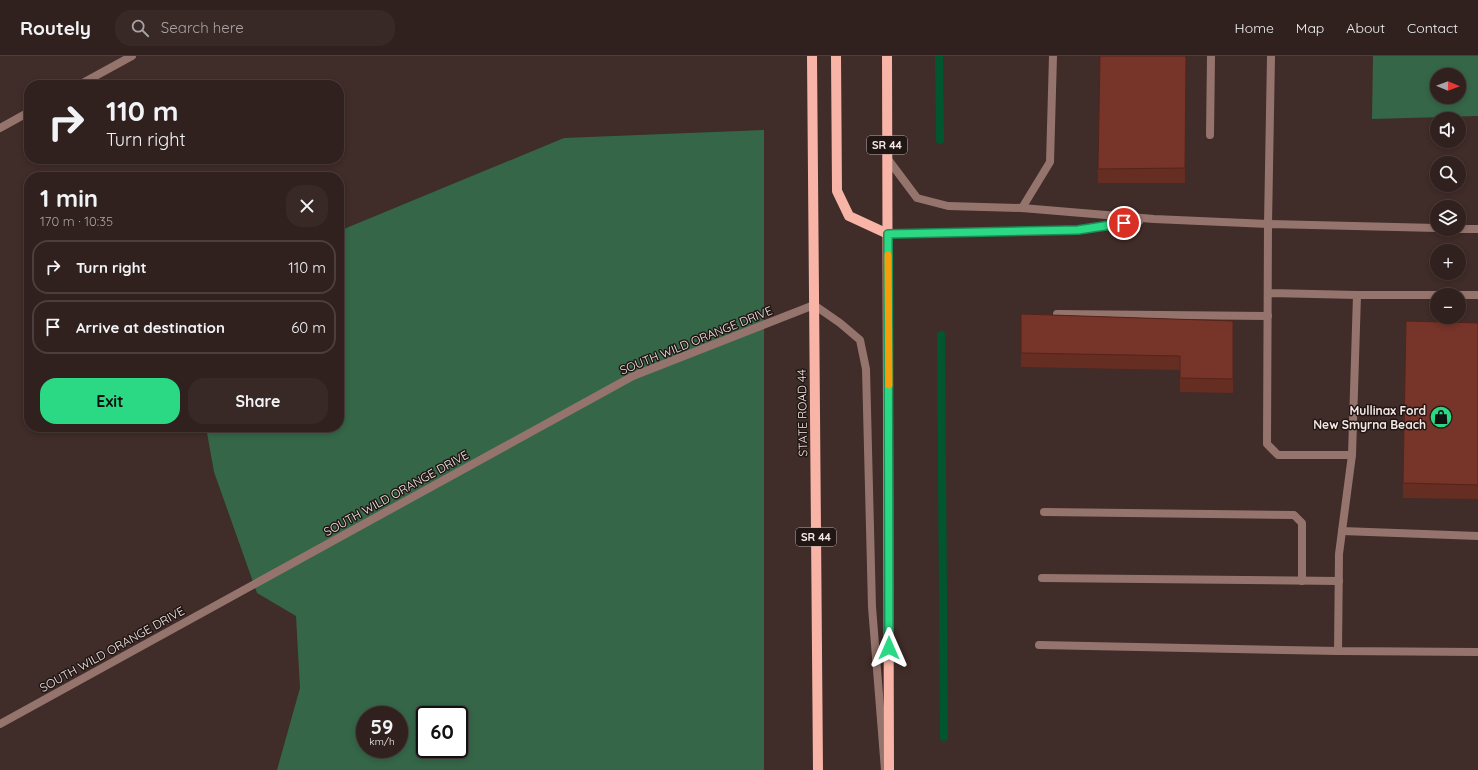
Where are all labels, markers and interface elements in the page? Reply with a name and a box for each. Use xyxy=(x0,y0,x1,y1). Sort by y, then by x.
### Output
search box xyxy=(115,10,395,46)
text: Routely xyxy=(20,16,91,40)
icon: search xyxy=(129,17,151,39)
text: Search here xyxy=(161,18,244,37)
text: Home xyxy=(1235,19,1274,37)
text: Map xyxy=(1296,19,1324,37)
text: About xyxy=(1346,19,1385,37)
text: Contact xyxy=(1407,19,1458,37)
north arrow xyxy=(1430,68,1466,104)
map controls xyxy=(1430,68,1466,324)
text: 110 m xyxy=(106,93,179,128)
icon: right xyxy=(40,96,92,148)
button: sound xyxy=(1430,112,1466,148)
text: Turn right xyxy=(106,128,186,151)
road number: SR 44 xyxy=(867,136,907,154)
button: search xyxy=(1430,156,1466,192)
text: 1 min xyxy=(40,183,98,213)
button: close xyxy=(286,185,328,227)
button: layers xyxy=(1430,200,1466,236)
pin xyxy=(1107,206,1141,240)
icon: arrive xyxy=(1113,212,1135,234)
text: 170 m · 10:35 xyxy=(40,213,113,229)
button: + xyxy=(1430,244,1466,280)
icon: right xyxy=(42,256,64,278)
text: Turn right xyxy=(76,258,147,277)
text: 110 m xyxy=(288,258,326,277)
button: − xyxy=(1430,288,1466,324)
street label: SOUTH WILD ORANGE DRIVE xyxy=(618,302,775,378)
icon: arrive xyxy=(42,316,64,338)
text: Arrive at destination xyxy=(76,318,225,337)
text: 60 m xyxy=(291,318,326,337)
street label: STATE ROAD 44 xyxy=(794,369,810,457)
button: Exit xyxy=(40,378,180,424)
button: Share xyxy=(188,378,328,424)
place label: Mullinax Ford New Smyrna Beach xyxy=(1313,403,1426,432)
shop icon: Mullinax Ford New Smyrna Beach xyxy=(1428,404,1454,430)
street label: SOUTH WILD ORANGE DRIVE xyxy=(321,447,471,539)
road number: SR 44 xyxy=(796,528,836,546)
street label: SOUTH WILD ORANGE DRIVE xyxy=(37,603,187,695)
position arrow xyxy=(868,627,910,669)
speed limit sign: 60 xyxy=(416,706,468,758)
text: 59 xyxy=(371,714,393,739)
text: km/h xyxy=(369,735,395,748)

